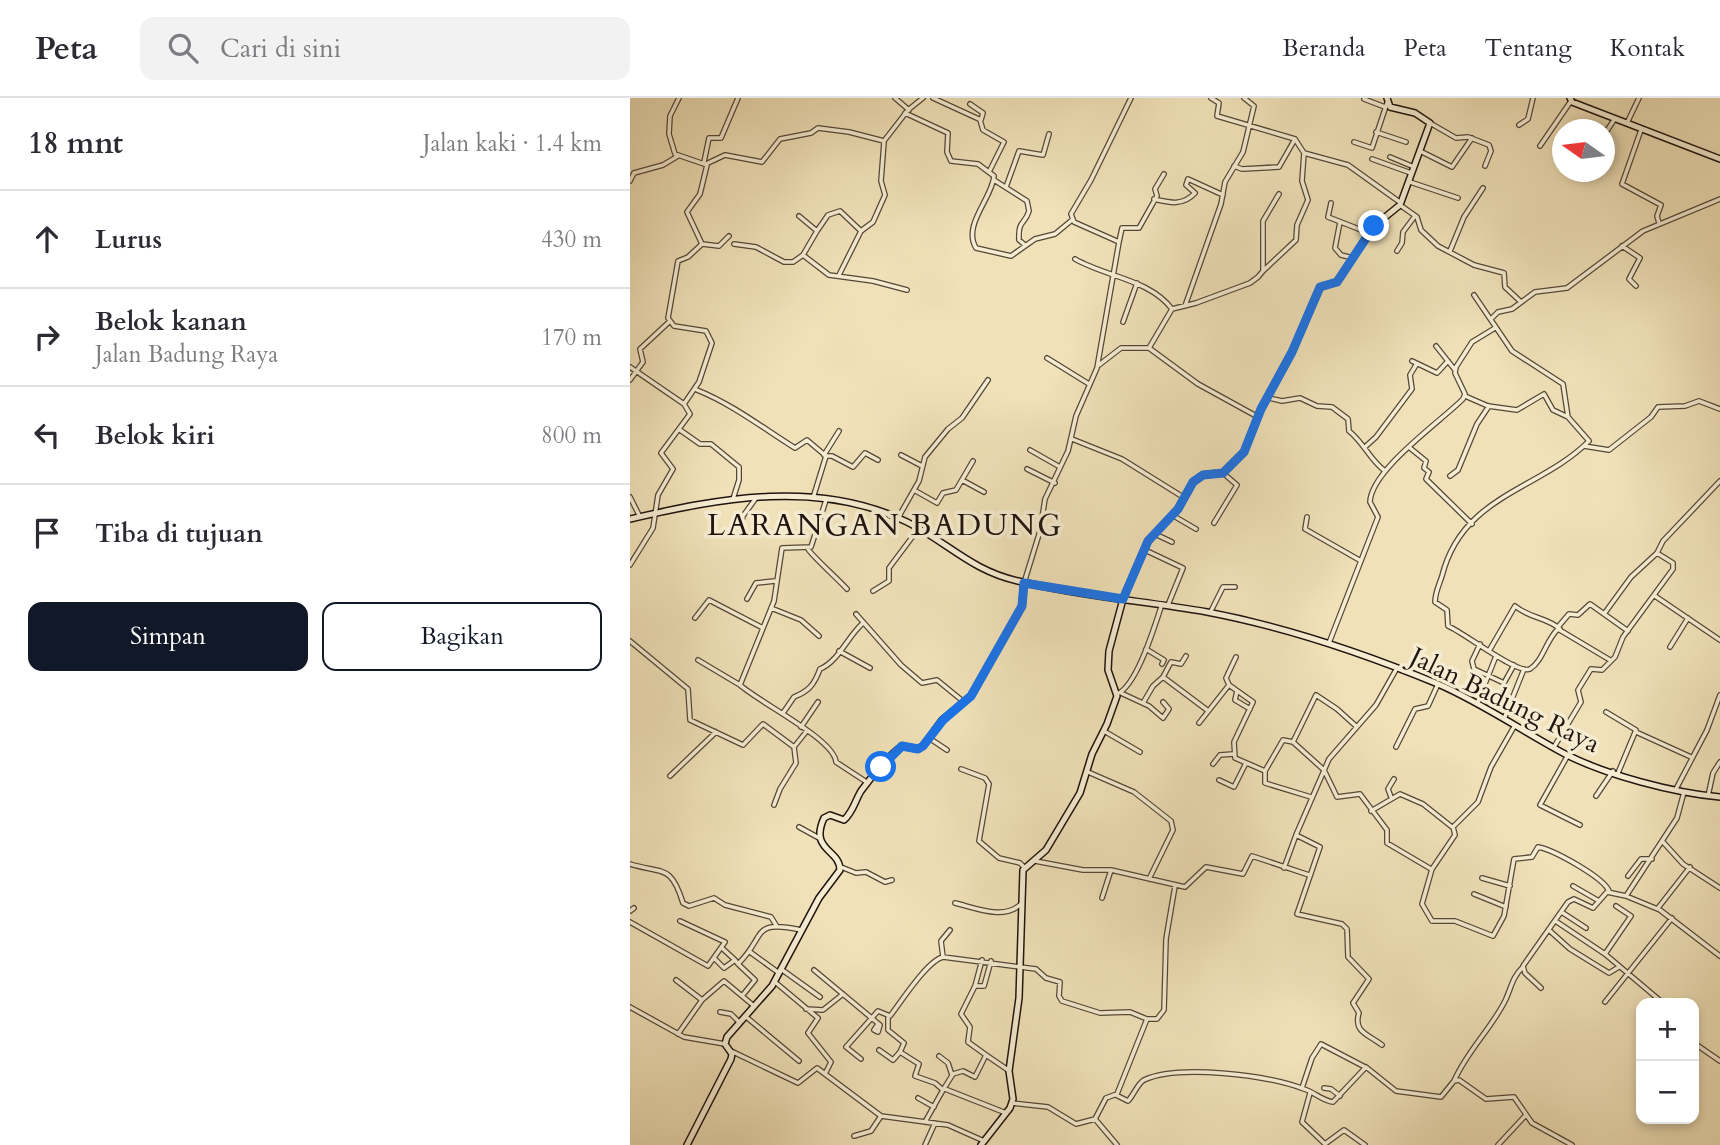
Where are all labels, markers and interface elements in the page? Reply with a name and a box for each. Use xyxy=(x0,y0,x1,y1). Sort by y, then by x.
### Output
search box xyxy=(140,17,630,80)
text: Peta xyxy=(35,26,98,71)
icon: search xyxy=(164,29,202,67)
text: Cari di sini xyxy=(220,31,341,66)
text: Beranda xyxy=(1282,32,1365,65)
text: Peta xyxy=(1403,32,1447,65)
text: Tentang xyxy=(1485,32,1572,65)
text: Kontak xyxy=(1610,32,1685,65)
north arrow xyxy=(1552,119,1615,182)
text: 18 mnt xyxy=(28,123,123,164)
text: Jalan kaki · 1.4 km xyxy=(423,128,602,159)
route end xyxy=(1358,210,1389,241)
icon: ahead xyxy=(28,220,66,258)
text: Lurus xyxy=(95,222,162,257)
text: 430 m xyxy=(541,224,602,255)
text: Belok kanan xyxy=(95,304,247,339)
icon: right xyxy=(28,318,66,356)
text: 170 m xyxy=(541,322,602,353)
text: Jalan Badung Raya xyxy=(95,339,278,370)
icon: left xyxy=(28,416,66,454)
text: Belok kiri xyxy=(95,418,215,453)
text: 800 m xyxy=(541,420,602,451)
district label: LARANGAN BADUNG xyxy=(707,505,1063,546)
icon: arrive xyxy=(28,514,66,552)
text: Tiba di tujuan xyxy=(95,516,263,551)
button: Simpan xyxy=(28,602,308,671)
button: Bagikan xyxy=(322,602,602,671)
street label: Jalan Badung Raya xyxy=(1401,637,1606,761)
route start xyxy=(865,751,896,782)
map controls xyxy=(1636,998,1699,1124)
button: + xyxy=(1636,998,1699,1061)
button: − xyxy=(1636,1061,1699,1124)

